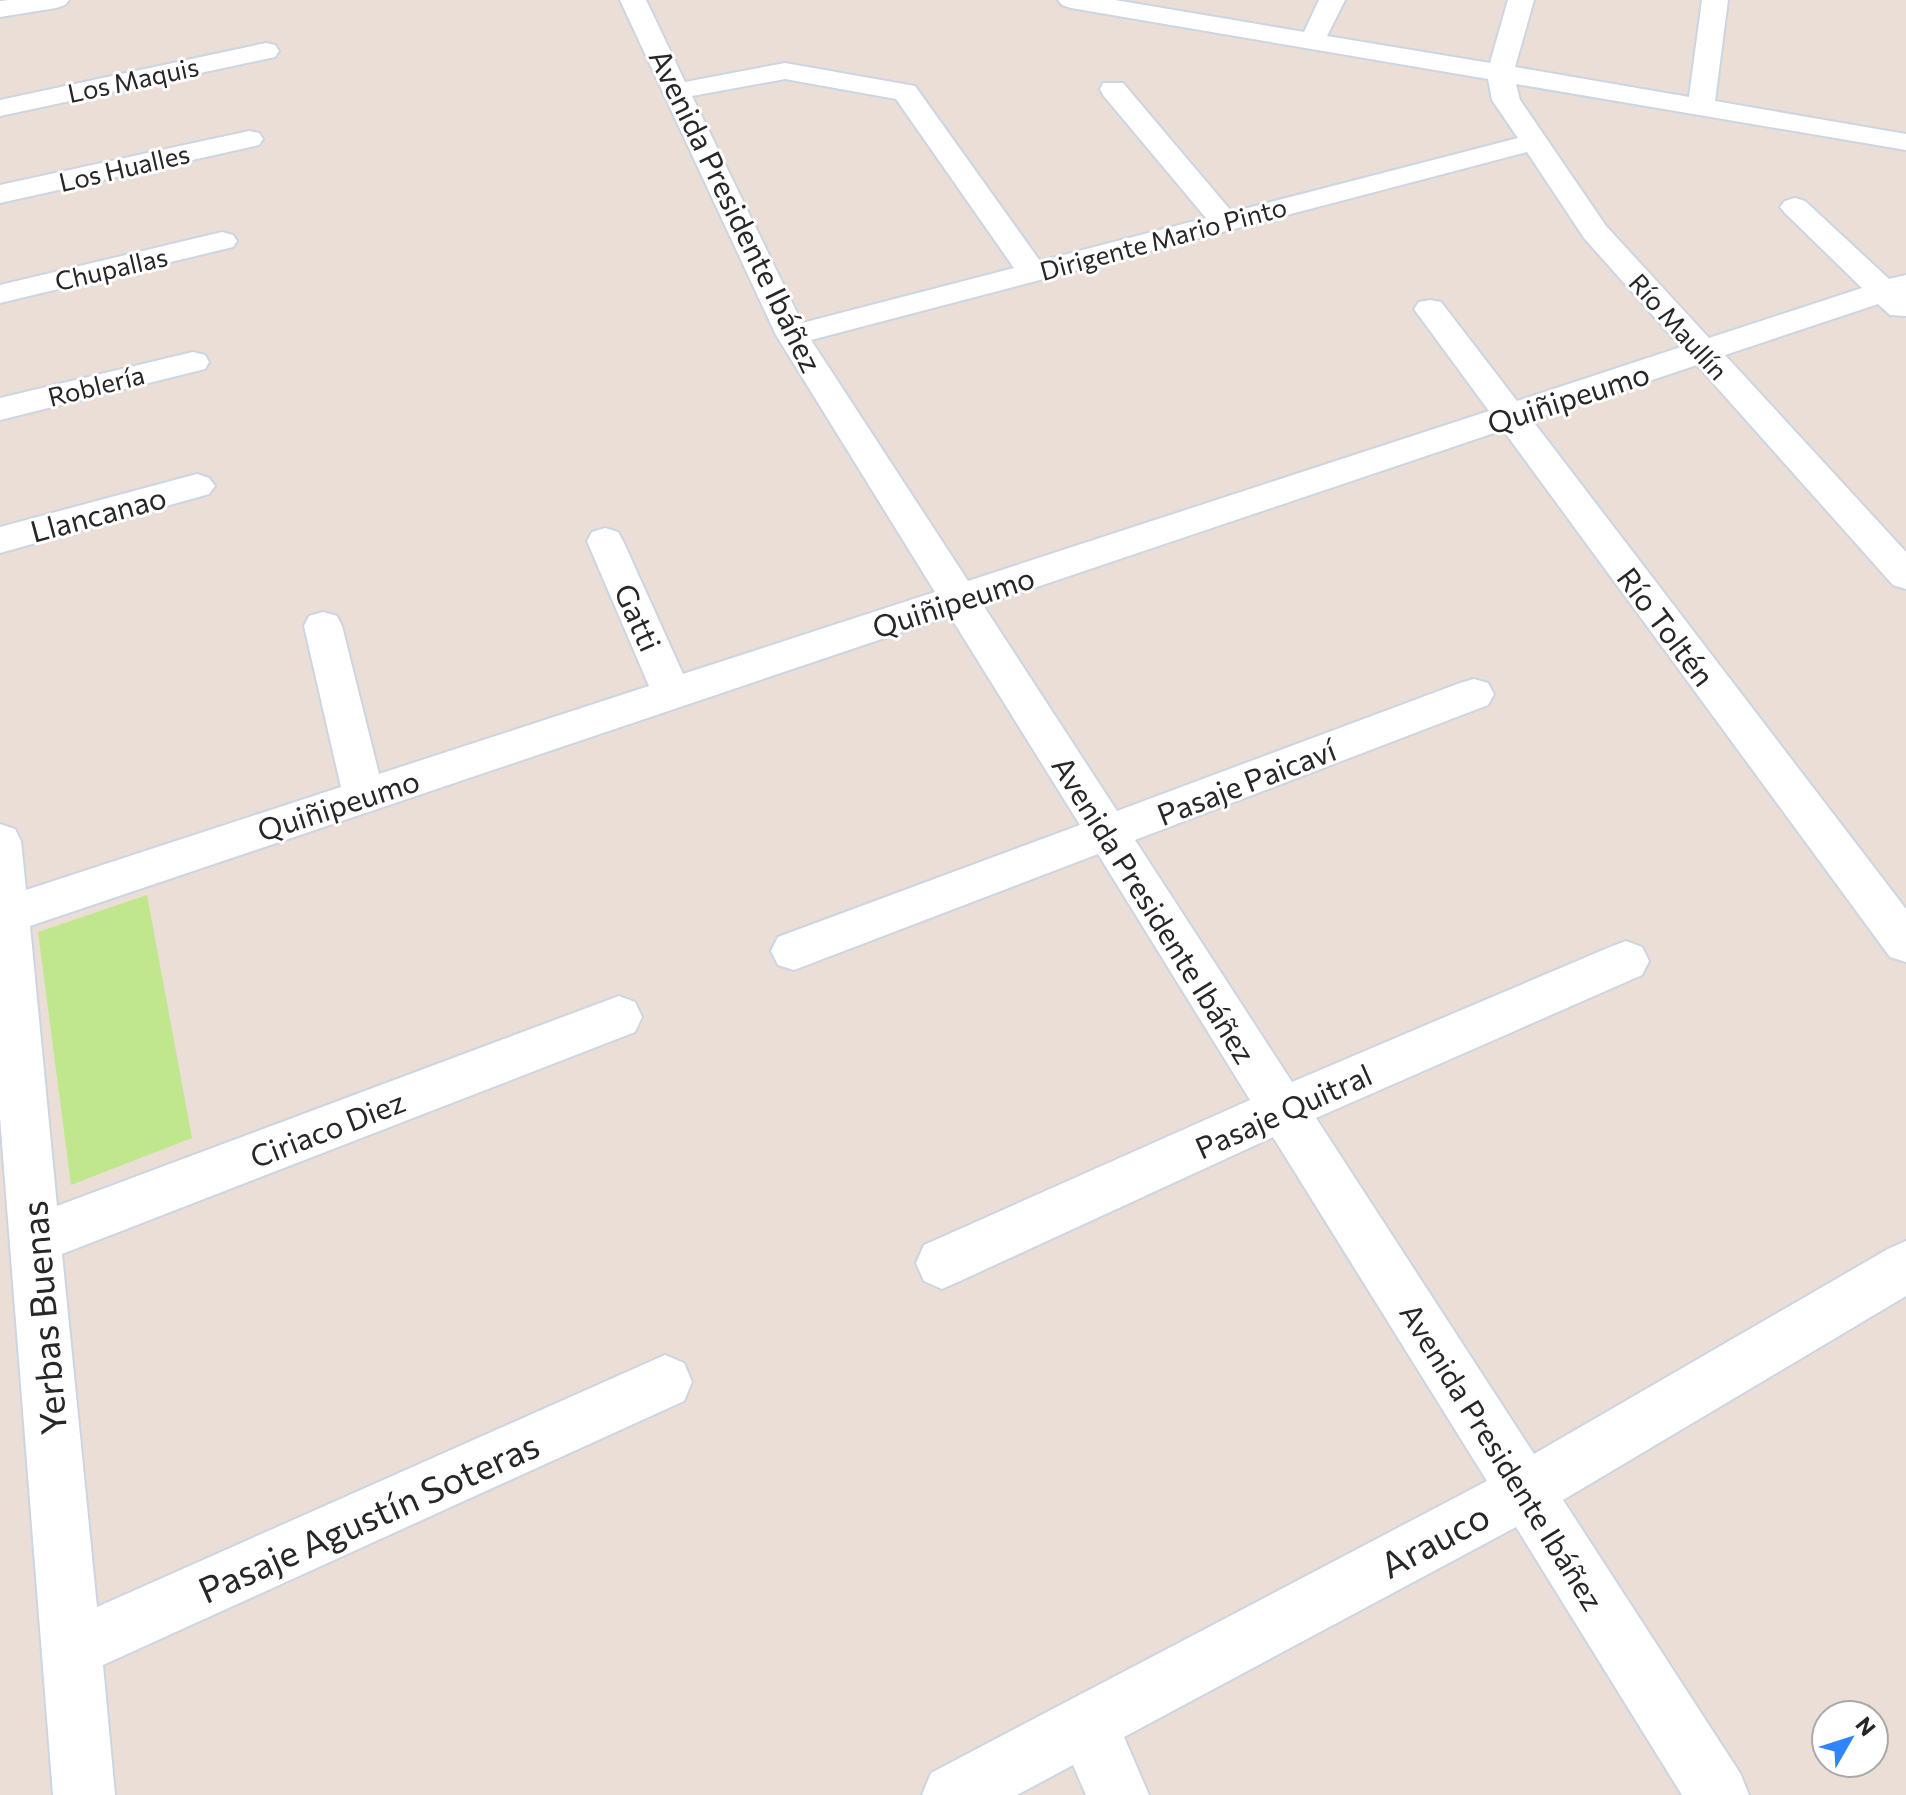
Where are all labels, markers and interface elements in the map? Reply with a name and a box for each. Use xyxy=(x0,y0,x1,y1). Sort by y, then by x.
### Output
street label: Avenida Presidente Ibáñez xyxy=(643,42,831,378)
street label: Los Maquis xyxy=(65,50,201,108)
street label: Los Hualles xyxy=(56,137,192,197)
street label: Dirigente Mario Pinto xyxy=(1036,190,1290,286)
street label: Chupallas xyxy=(52,240,170,296)
street label: Río Maullín xyxy=(1623,267,1735,385)
street label: Quiñipeumo xyxy=(1482,353,1654,441)
street label: Roblería xyxy=(44,358,148,412)
street label: Llancanao xyxy=(26,477,170,549)
street label: Quiñipeumo xyxy=(867,557,1039,645)
street label: Río Toltén xyxy=(1610,559,1724,693)
street label: Gatti xyxy=(608,578,670,656)
street label: Pasaje Paicaví xyxy=(1151,729,1342,832)
street label: Avenida Presidente Ibáñez xyxy=(1045,749,1265,1069)
street label: Quiñipeumo xyxy=(252,760,424,848)
street label: Pasaje Quitral xyxy=(1189,1055,1377,1165)
street label: Ciriaco Diez xyxy=(244,1082,410,1174)
street label: Yerbas Buenas xyxy=(10,1199,74,1437)
street label: Avenida Presidente Ibáñez xyxy=(1393,1296,1613,1616)
street label: Pasaje Agustín Soteras xyxy=(191,1421,545,1611)
street label: Arauco xyxy=(1372,1492,1496,1586)
north arrow xyxy=(1810,1699,1890,1779)
text: N xyxy=(1850,1711,1882,1741)

